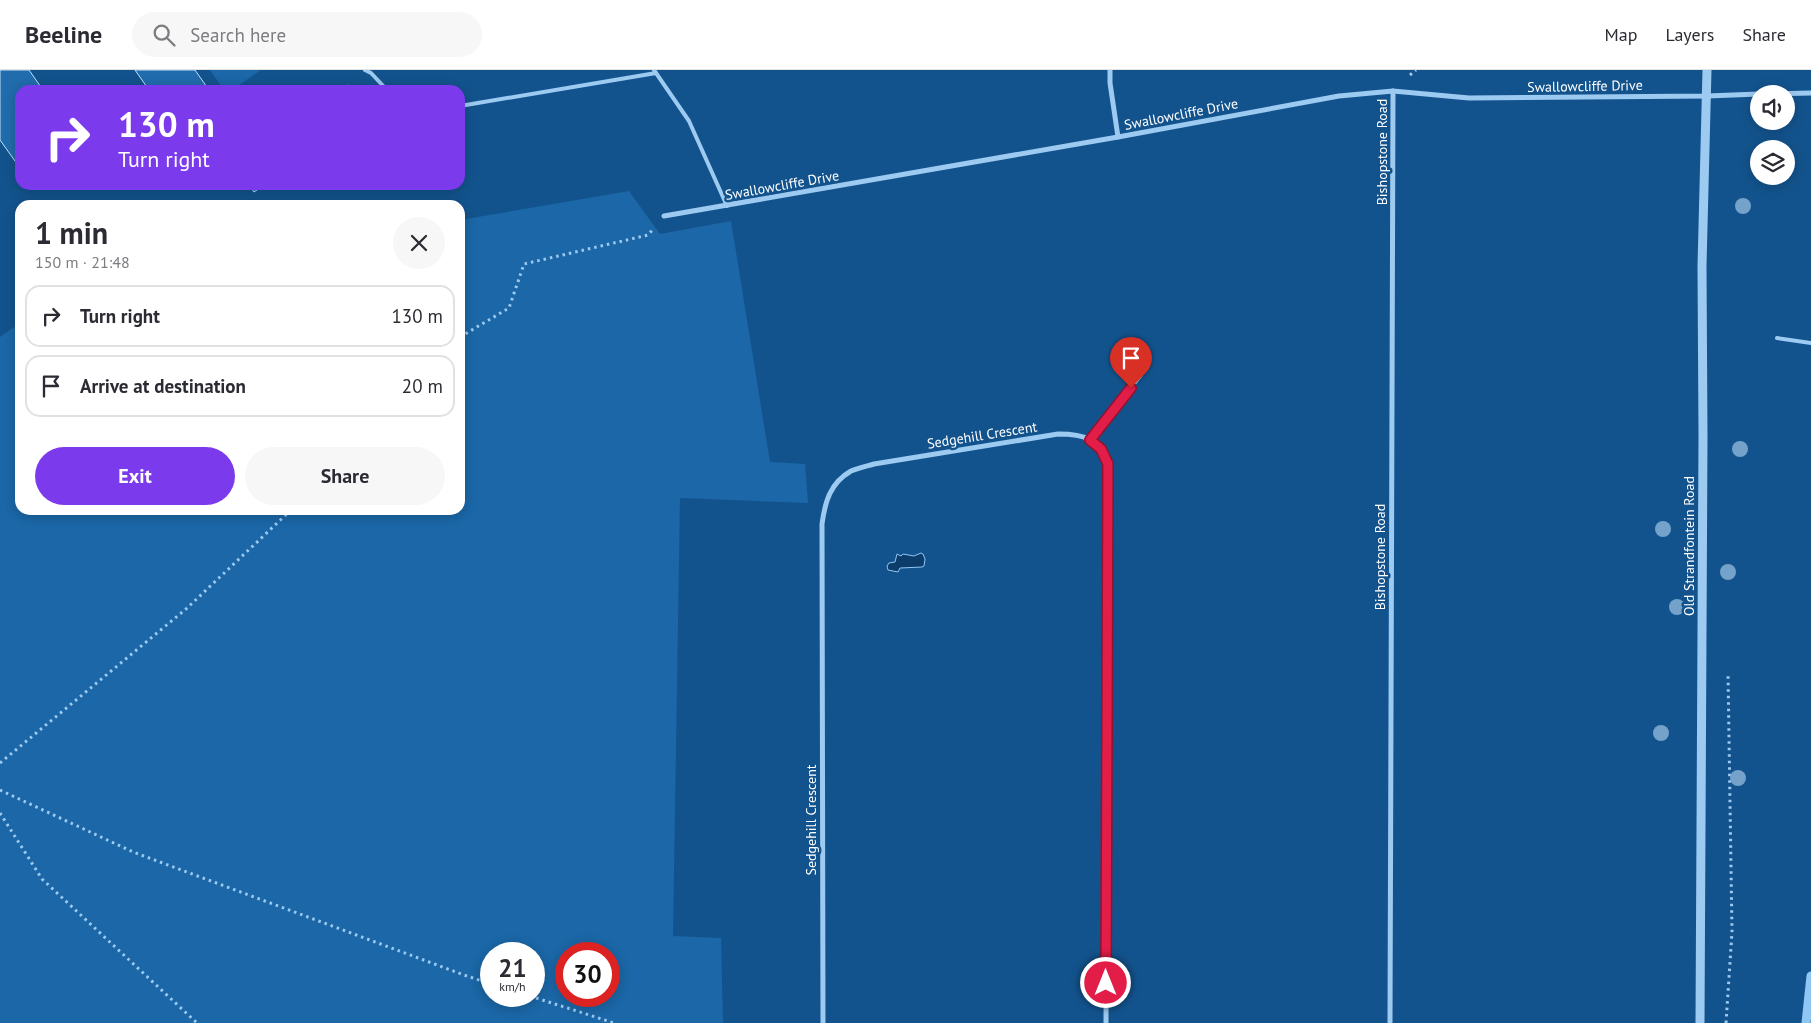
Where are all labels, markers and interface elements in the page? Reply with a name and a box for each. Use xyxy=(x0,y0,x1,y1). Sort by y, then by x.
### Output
search box xyxy=(132,12,482,57)
text: Beeline xyxy=(25,19,102,50)
icon: search xyxy=(150,21,178,49)
text: Search here xyxy=(190,23,286,47)
text: Map xyxy=(1605,23,1637,46)
text: Layers xyxy=(1665,23,1714,46)
text: Share xyxy=(1742,23,1786,46)
street label: Swallowcliffe Drive xyxy=(1527,76,1643,96)
map controls xyxy=(1750,85,1795,185)
button: sound xyxy=(1750,85,1795,130)
street label: Swallowcliffe Drive xyxy=(1123,94,1239,134)
street label: Bishopstone Road xyxy=(1373,99,1391,205)
text: 130 m xyxy=(118,101,215,147)
icon: right xyxy=(35,105,100,170)
button: layers xyxy=(1750,140,1795,185)
text: Turn right xyxy=(118,145,210,173)
street label: Swallowcliffe Drive xyxy=(724,166,840,204)
text: 1 min xyxy=(35,213,108,252)
button: close xyxy=(393,217,445,269)
text: 150 m · 21:48 xyxy=(35,252,130,272)
icon: right xyxy=(37,302,65,330)
text: Turn right xyxy=(80,304,160,328)
text: 130 m xyxy=(391,304,443,328)
pin xyxy=(1110,337,1152,388)
icon: arrive xyxy=(1117,344,1145,372)
icon: arrive xyxy=(37,372,65,400)
text: Arrive at destination xyxy=(80,374,246,398)
text: 20 m xyxy=(402,374,443,398)
street label: Sedgehill Crescent xyxy=(926,417,1039,453)
button: Exit xyxy=(35,447,235,505)
button: Share xyxy=(245,447,445,505)
street label: Old Strandfontein Road xyxy=(1680,476,1698,616)
street label: Bishopstone Road xyxy=(1371,504,1389,610)
street label: Sedgehill Crescent xyxy=(802,764,820,876)
speed limit sign: 30 xyxy=(555,942,620,1007)
text: 21 xyxy=(498,952,527,984)
position arrow xyxy=(1079,956,1131,1008)
text: km/h xyxy=(499,979,526,994)

